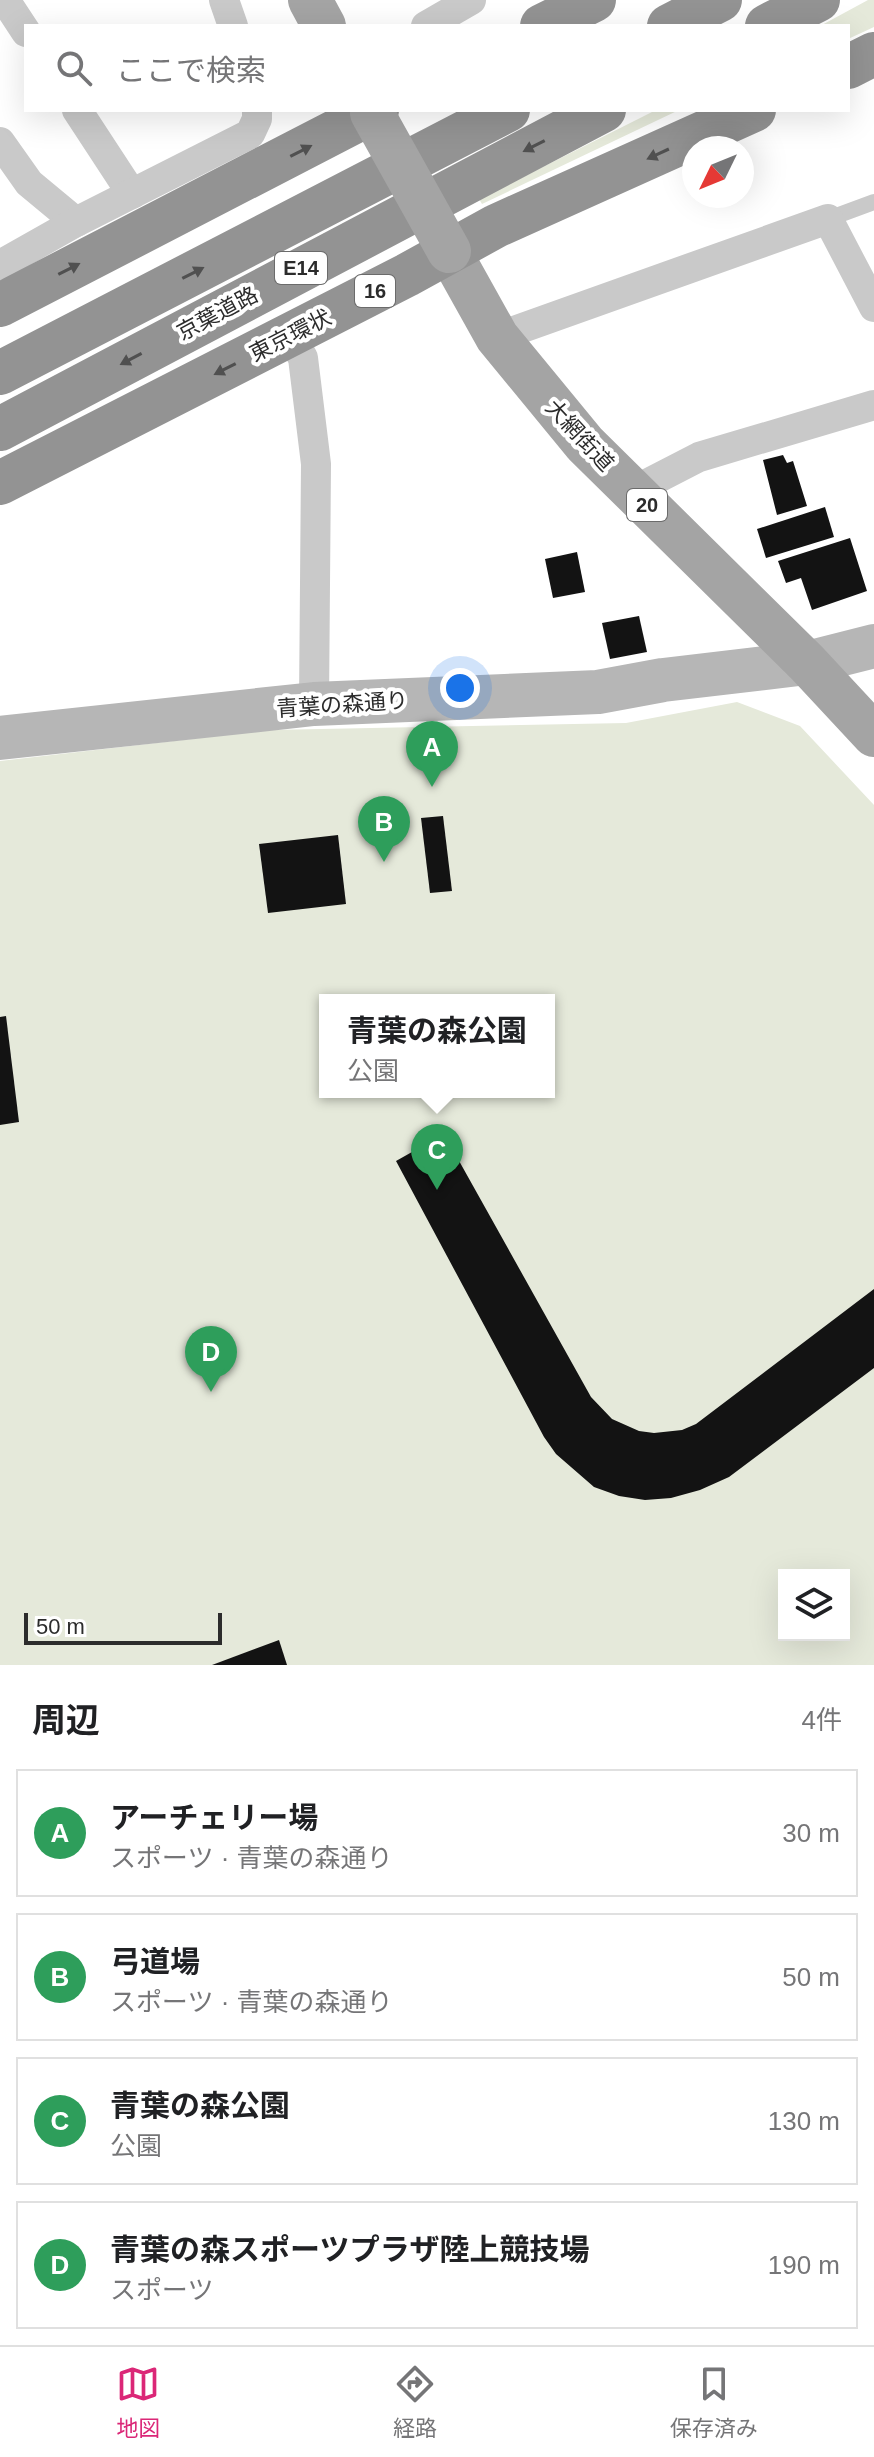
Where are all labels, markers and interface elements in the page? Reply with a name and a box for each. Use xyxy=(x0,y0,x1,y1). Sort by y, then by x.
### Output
search box xyxy=(24,24,850,112)
icon: search xyxy=(52,46,96,90)
text: ここで検索 xyxy=(116,54,266,87)
north arrow xyxy=(682,136,754,208)
one-way arrow xyxy=(523,139,546,152)
one-way arrow xyxy=(289,144,312,157)
one-way arrow xyxy=(646,147,670,161)
road number: E14 xyxy=(275,252,327,284)
one-way arrow xyxy=(58,263,81,276)
one-way arrow xyxy=(182,266,205,279)
road number: 16 xyxy=(355,275,395,307)
street label: 京葉道路 xyxy=(173,282,262,345)
street label: 東京環状 xyxy=(245,304,335,367)
one-way arrow xyxy=(120,352,143,365)
one-way arrow xyxy=(213,362,236,375)
street label: 大網街道 xyxy=(540,395,619,476)
road number: 20 xyxy=(627,489,667,521)
your location xyxy=(440,668,480,708)
street label: 青葉の森通り xyxy=(275,687,409,722)
pin: A xyxy=(406,721,458,787)
pin: B xyxy=(358,796,410,862)
popup xyxy=(319,994,555,1098)
text: 青葉の森公園 xyxy=(347,1014,527,1047)
text: 公園 xyxy=(347,1056,399,1086)
pin: C xyxy=(411,1124,463,1190)
pin: D xyxy=(185,1326,237,1392)
map controls xyxy=(778,1569,850,1641)
button: layers xyxy=(778,1569,850,1641)
scale bar xyxy=(24,1609,222,1645)
text: 50 m xyxy=(36,1614,85,1639)
text: 周辺 xyxy=(32,1701,100,1739)
text: 4件 xyxy=(802,1705,842,1735)
text: アーチェリー場 xyxy=(110,1801,318,1834)
text: A xyxy=(51,1818,69,1848)
text: 30 m xyxy=(782,1818,840,1848)
text: スポーツ · 青葉の森通り xyxy=(110,1843,393,1873)
text: 弓道場 xyxy=(110,1945,200,1978)
text: B xyxy=(51,1962,69,1992)
text: 50 m xyxy=(782,1962,840,1992)
text: スポーツ · 青葉の森通り xyxy=(110,1987,393,2017)
text: 青葉の森公園 xyxy=(110,2089,290,2122)
text: C xyxy=(51,2106,69,2136)
text: 130 m xyxy=(768,2106,840,2136)
text: 公園 xyxy=(110,2131,162,2161)
text: 青葉の森スポーツプラザ陸上競技場 xyxy=(110,2233,589,2266)
text: D xyxy=(51,2250,69,2280)
text: 190 m xyxy=(768,2250,840,2280)
text: スポーツ xyxy=(110,2275,213,2305)
tab: 地図 xyxy=(116,2362,160,2442)
tab: 経路 xyxy=(393,2362,437,2442)
tab: 保存済み xyxy=(670,2362,758,2442)

